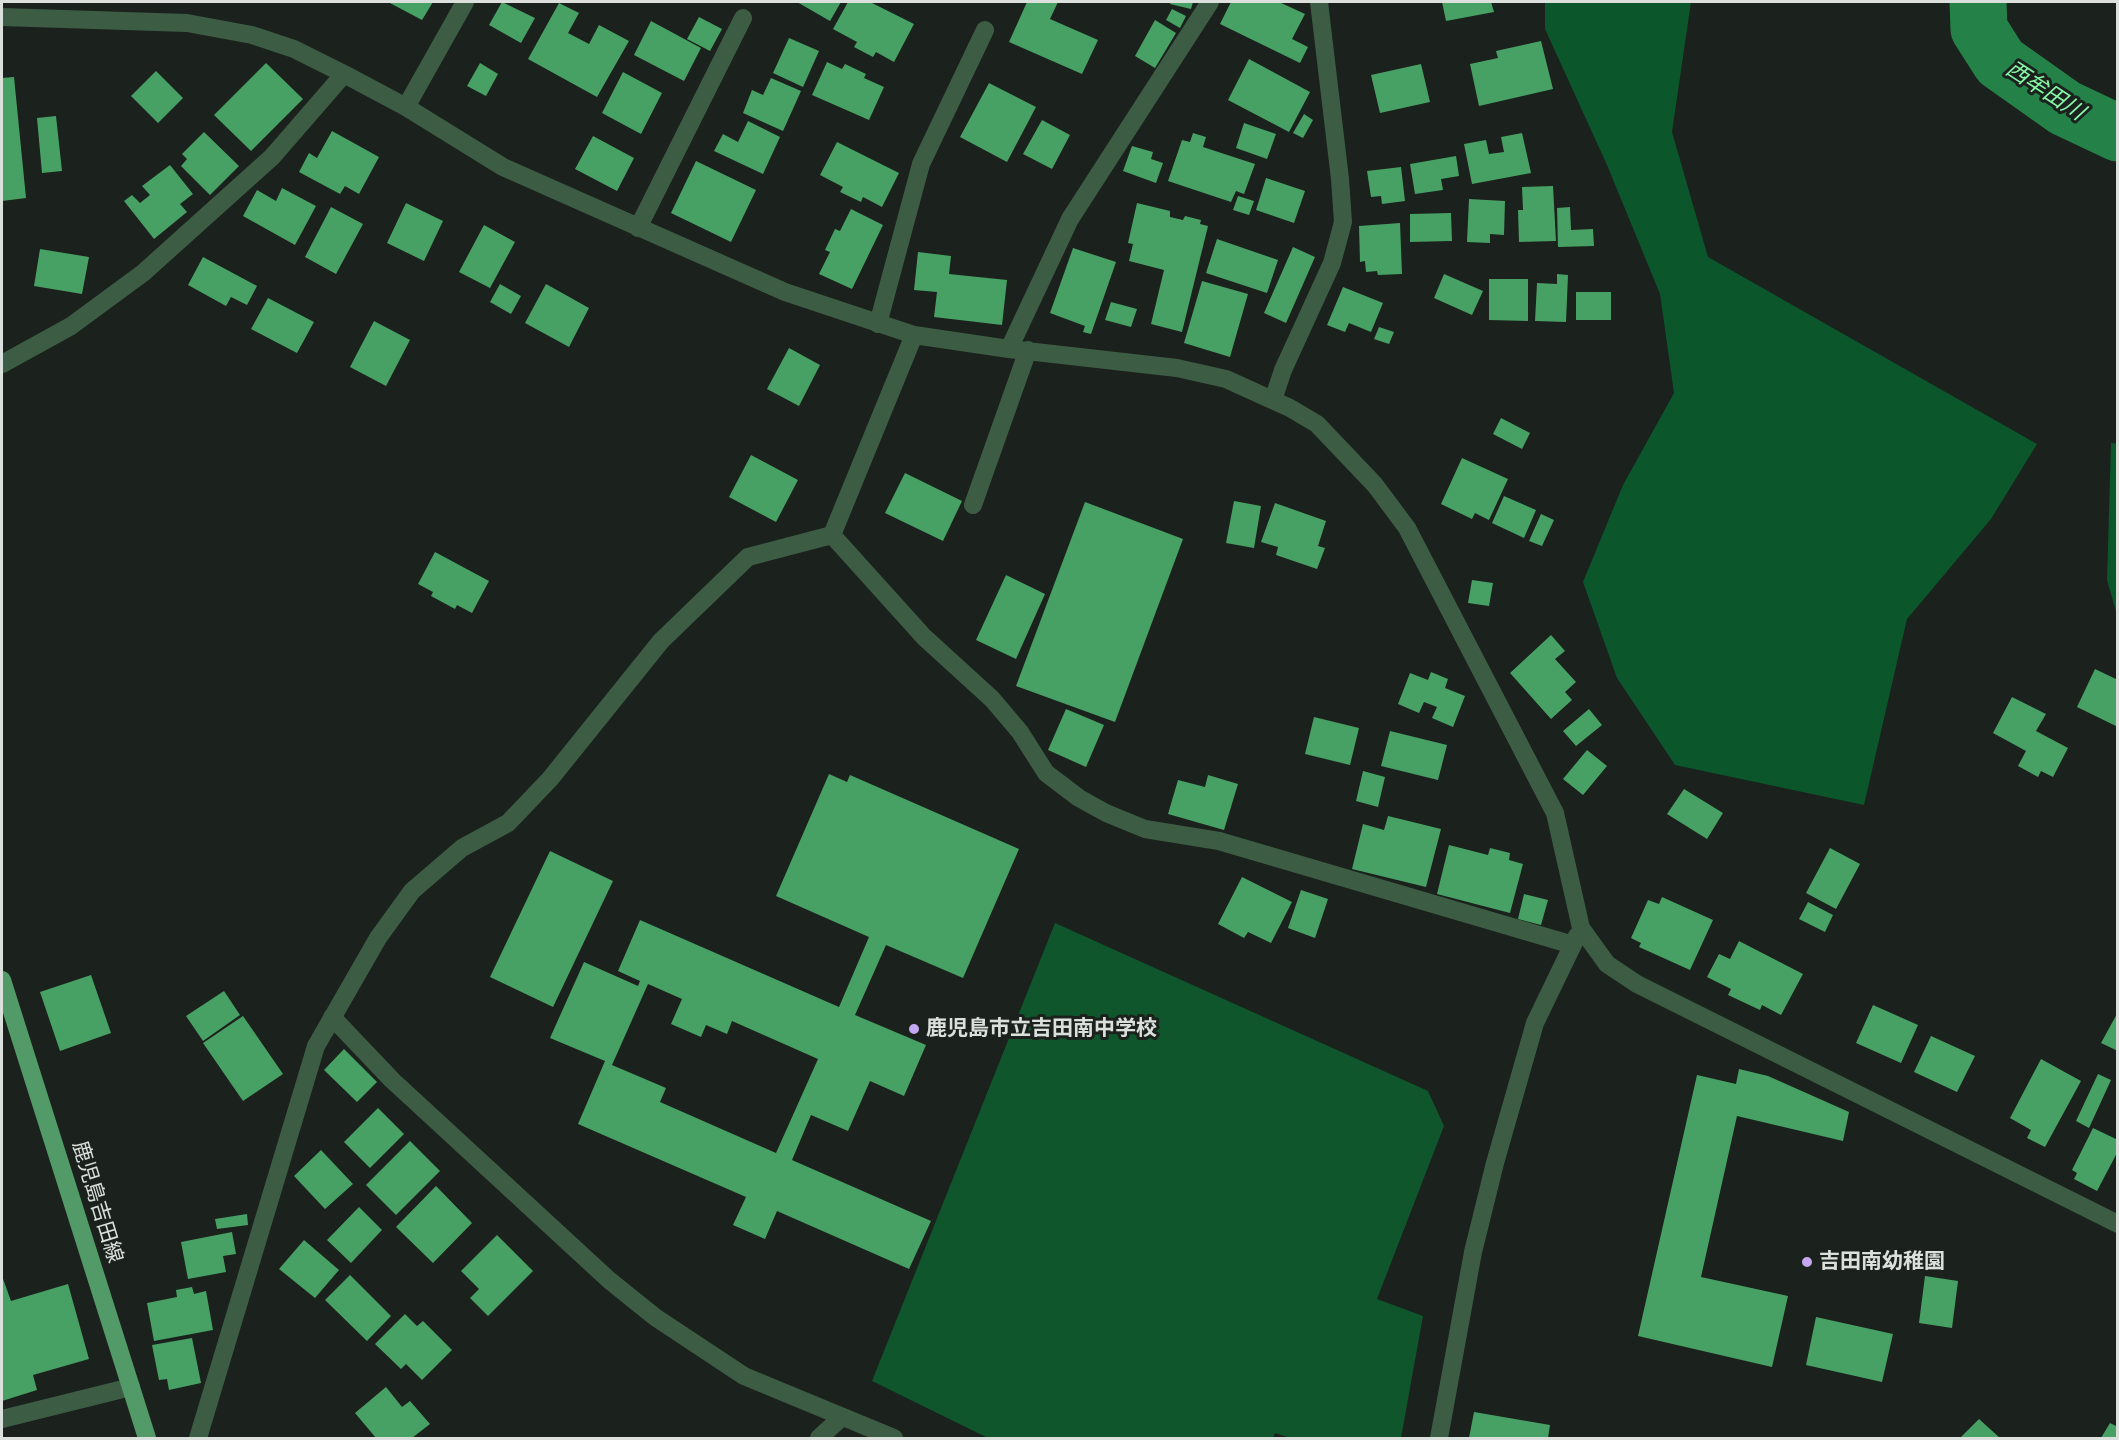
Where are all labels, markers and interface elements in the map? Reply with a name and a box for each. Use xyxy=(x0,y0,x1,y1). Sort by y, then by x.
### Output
water label: 西牟田川 xyxy=(2001,56,2089,126)
place label: 鹿児島市立吉田南中学校 xyxy=(926,1016,1157,1042)
marker: 鹿児島市立吉田南中学校 xyxy=(907,1022,921,1036)
street label: 鹿児島吉田線 xyxy=(67,1138,127,1266)
place label: 吉田南幼稚園 xyxy=(1819,1249,1945,1275)
marker: 吉田南幼稚園 xyxy=(1800,1255,1814,1269)

